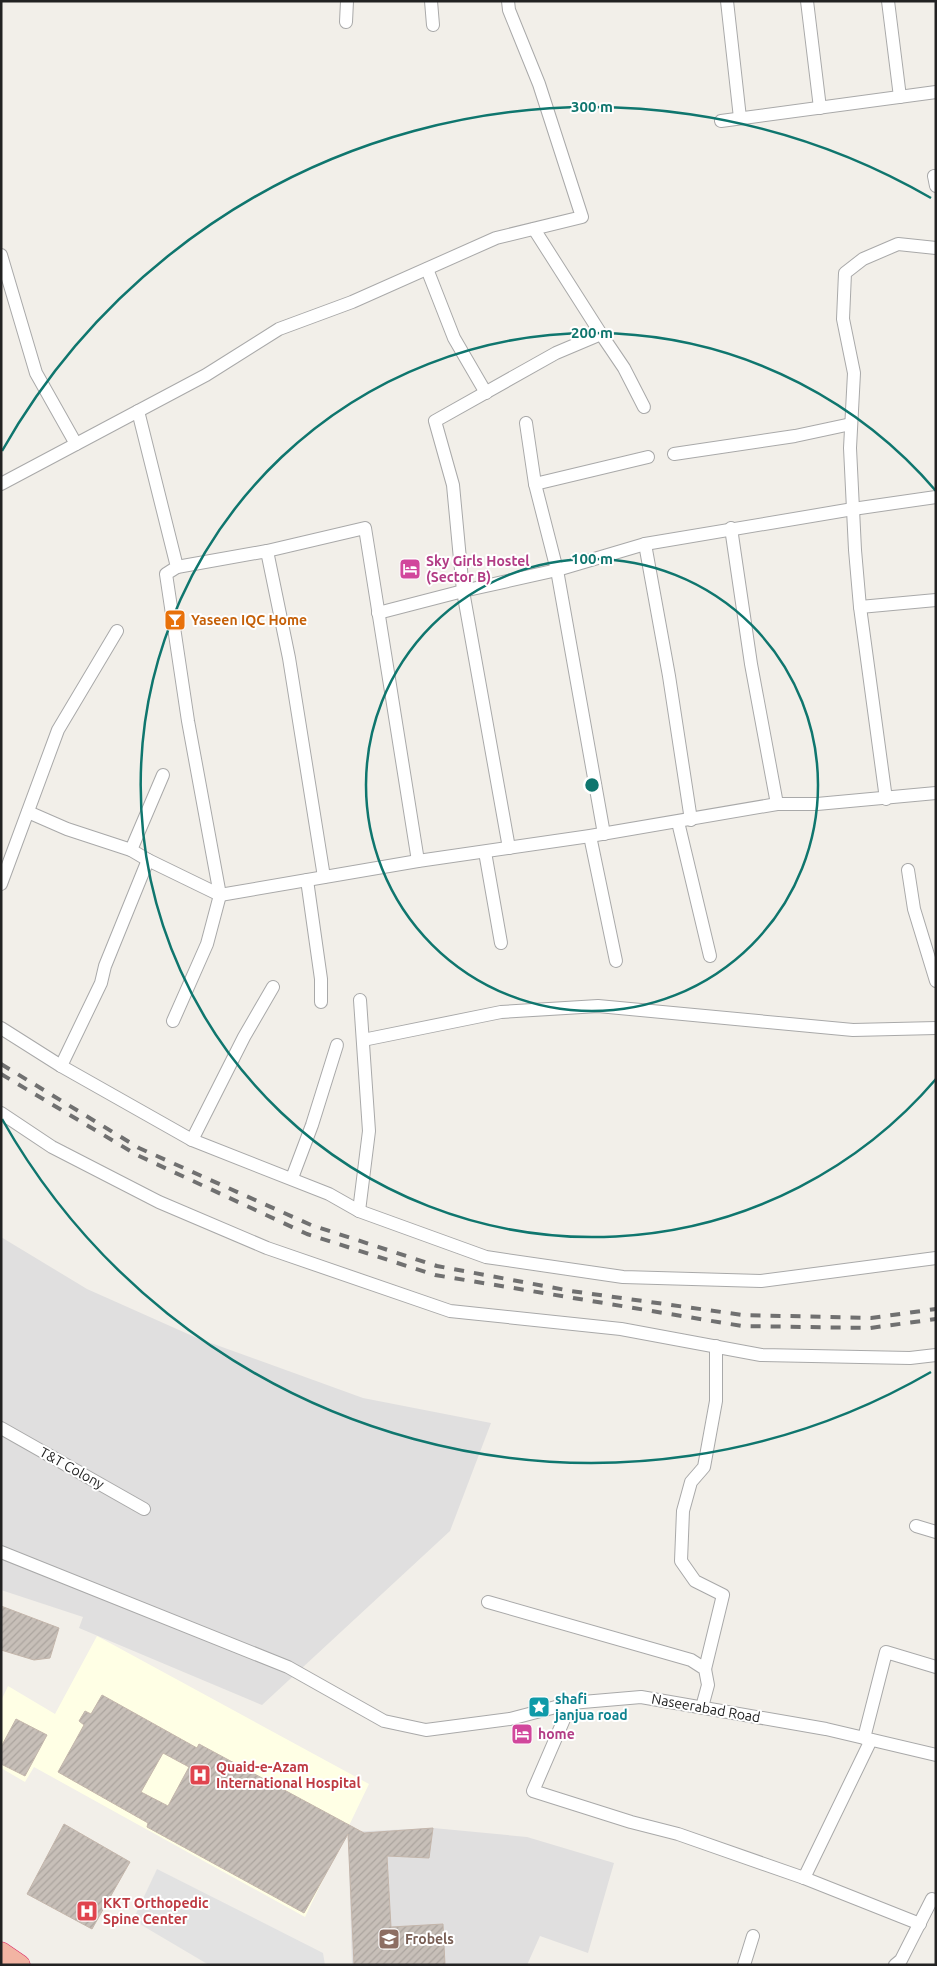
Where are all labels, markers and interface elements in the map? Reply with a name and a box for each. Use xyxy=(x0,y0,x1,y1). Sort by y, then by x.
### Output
text: 300 m xyxy=(571,98,613,115)
text: 200 m xyxy=(571,324,613,341)
text: 100 m xyxy=(571,550,613,567)
place label: Sky Girls Hostel (Sector B) xyxy=(426,553,530,585)
hotel icon: Sky Girls Hostel (Sector B) xyxy=(398,557,422,581)
bar icon: Yaseen IQC Home xyxy=(163,608,187,632)
place label: Yaseen IQC Home xyxy=(191,612,307,628)
centre of rings xyxy=(583,776,601,794)
street label: T&T Colony xyxy=(37,1444,107,1492)
place label: shafi janjua road xyxy=(554,1691,628,1723)
street label: Naseerabad Road xyxy=(650,1691,762,1725)
place icon: shafi janjua road xyxy=(527,1695,551,1719)
hotel icon: home xyxy=(510,1722,534,1746)
place label: home xyxy=(538,1726,575,1742)
place label: Quaid-e-Azam International Hospital xyxy=(216,1759,361,1791)
hospital icon: Quaid-e-Azam International Hospital xyxy=(188,1763,212,1787)
place label: KKT Orthopedic Spine Center xyxy=(103,1895,209,1927)
hospital icon: KKT Orthopedic Spine Center xyxy=(75,1899,99,1923)
school or university icon: Frobels xyxy=(377,1927,401,1951)
place label: Frobels xyxy=(405,1931,454,1947)

